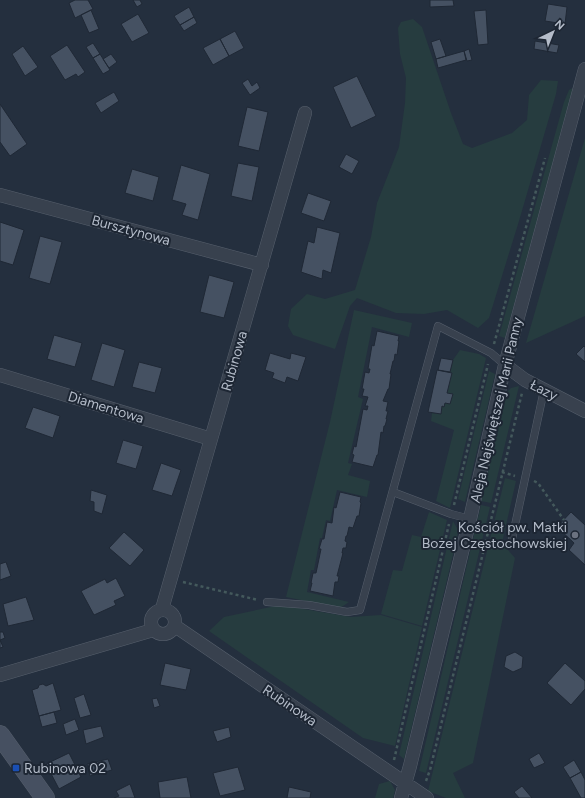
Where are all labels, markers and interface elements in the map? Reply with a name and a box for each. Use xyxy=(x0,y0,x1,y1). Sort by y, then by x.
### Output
north arrow xyxy=(533,12,573,52)
text: N xyxy=(552,17,567,33)
street label: Bursztynowa xyxy=(90,212,172,249)
street label: Aleja Najświętszej Marii Panny xyxy=(467,315,526,505)
street label: Rubinowa xyxy=(218,329,251,393)
street label: Łazy xyxy=(527,376,561,405)
street label: Diamentowa xyxy=(66,388,146,427)
place label: Kościół pw. Matki Bożej Częstochowskiej xyxy=(422,519,567,552)
marker: Kościół pw. Matki Bożej Częstochowskiej xyxy=(570,530,580,540)
street label: Rubinowa xyxy=(259,681,320,730)
place label: Rubinowa 02 xyxy=(24,760,106,777)
marker: Rubinowa 02 xyxy=(11,763,21,773)

